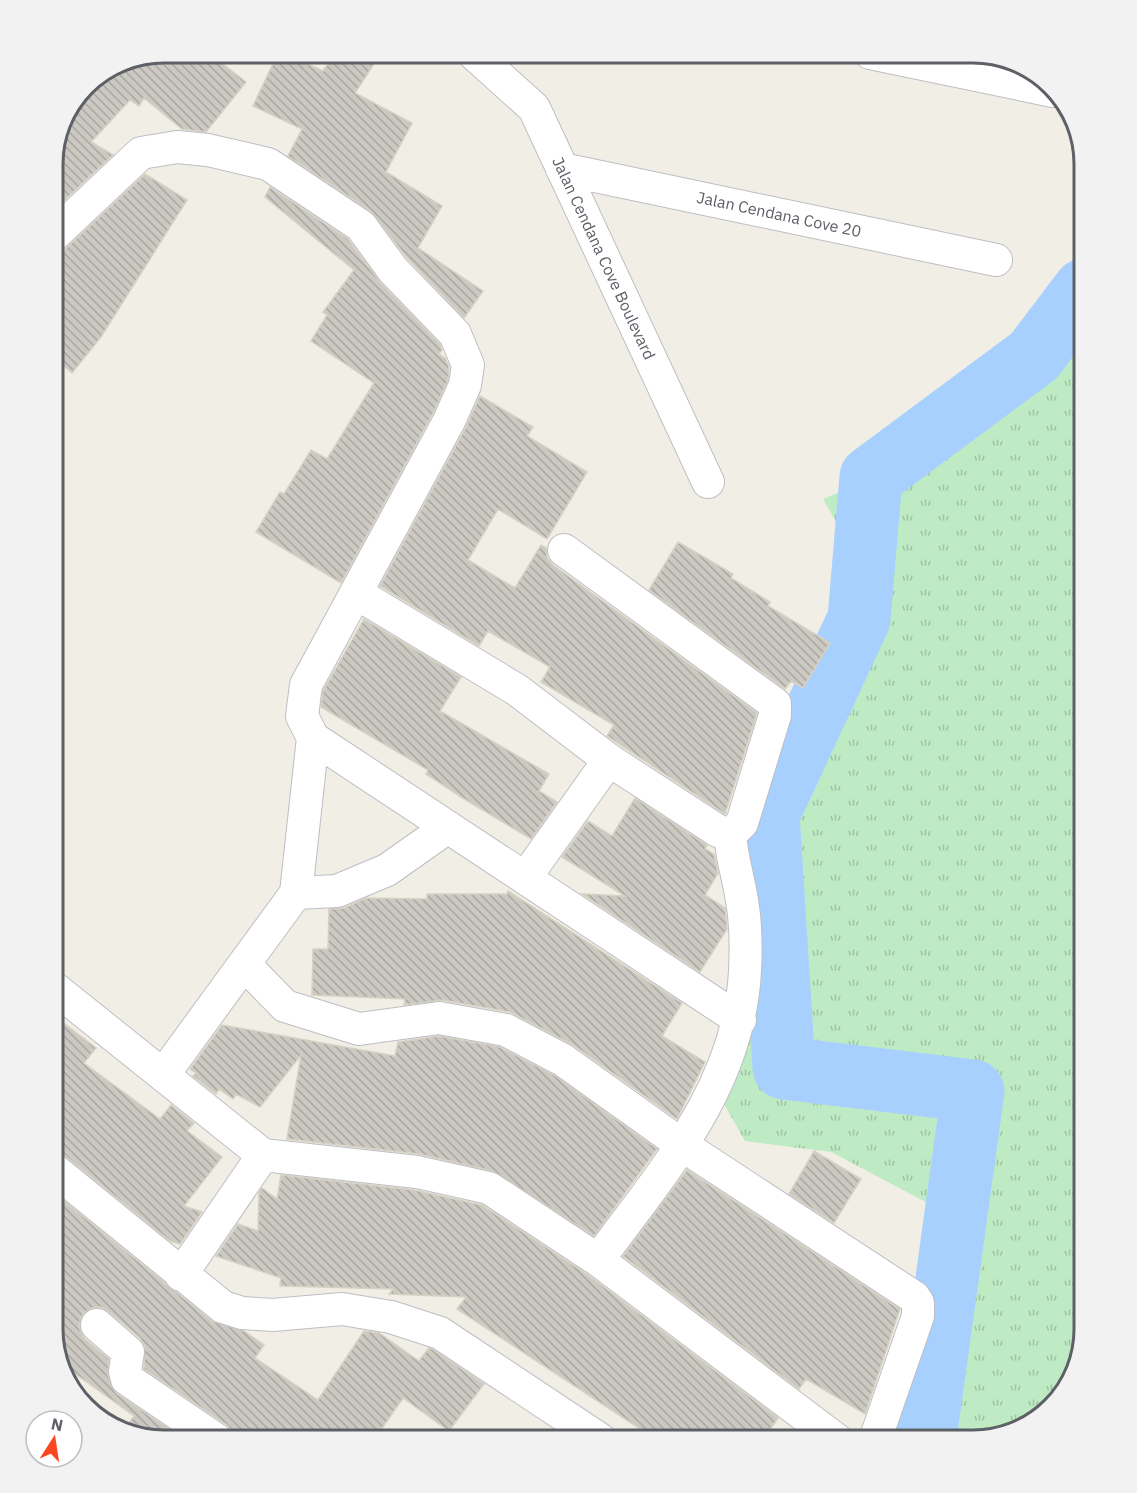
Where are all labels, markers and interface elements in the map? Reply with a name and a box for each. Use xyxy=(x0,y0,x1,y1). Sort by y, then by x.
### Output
street label: Jalan Cendana Cove Boulevard xyxy=(548,153,660,363)
street label: Jalan Cendana Cove 20 xyxy=(695,187,863,241)
north arrow xyxy=(24,1409,84,1469)
text: N xyxy=(49,1413,65,1435)

